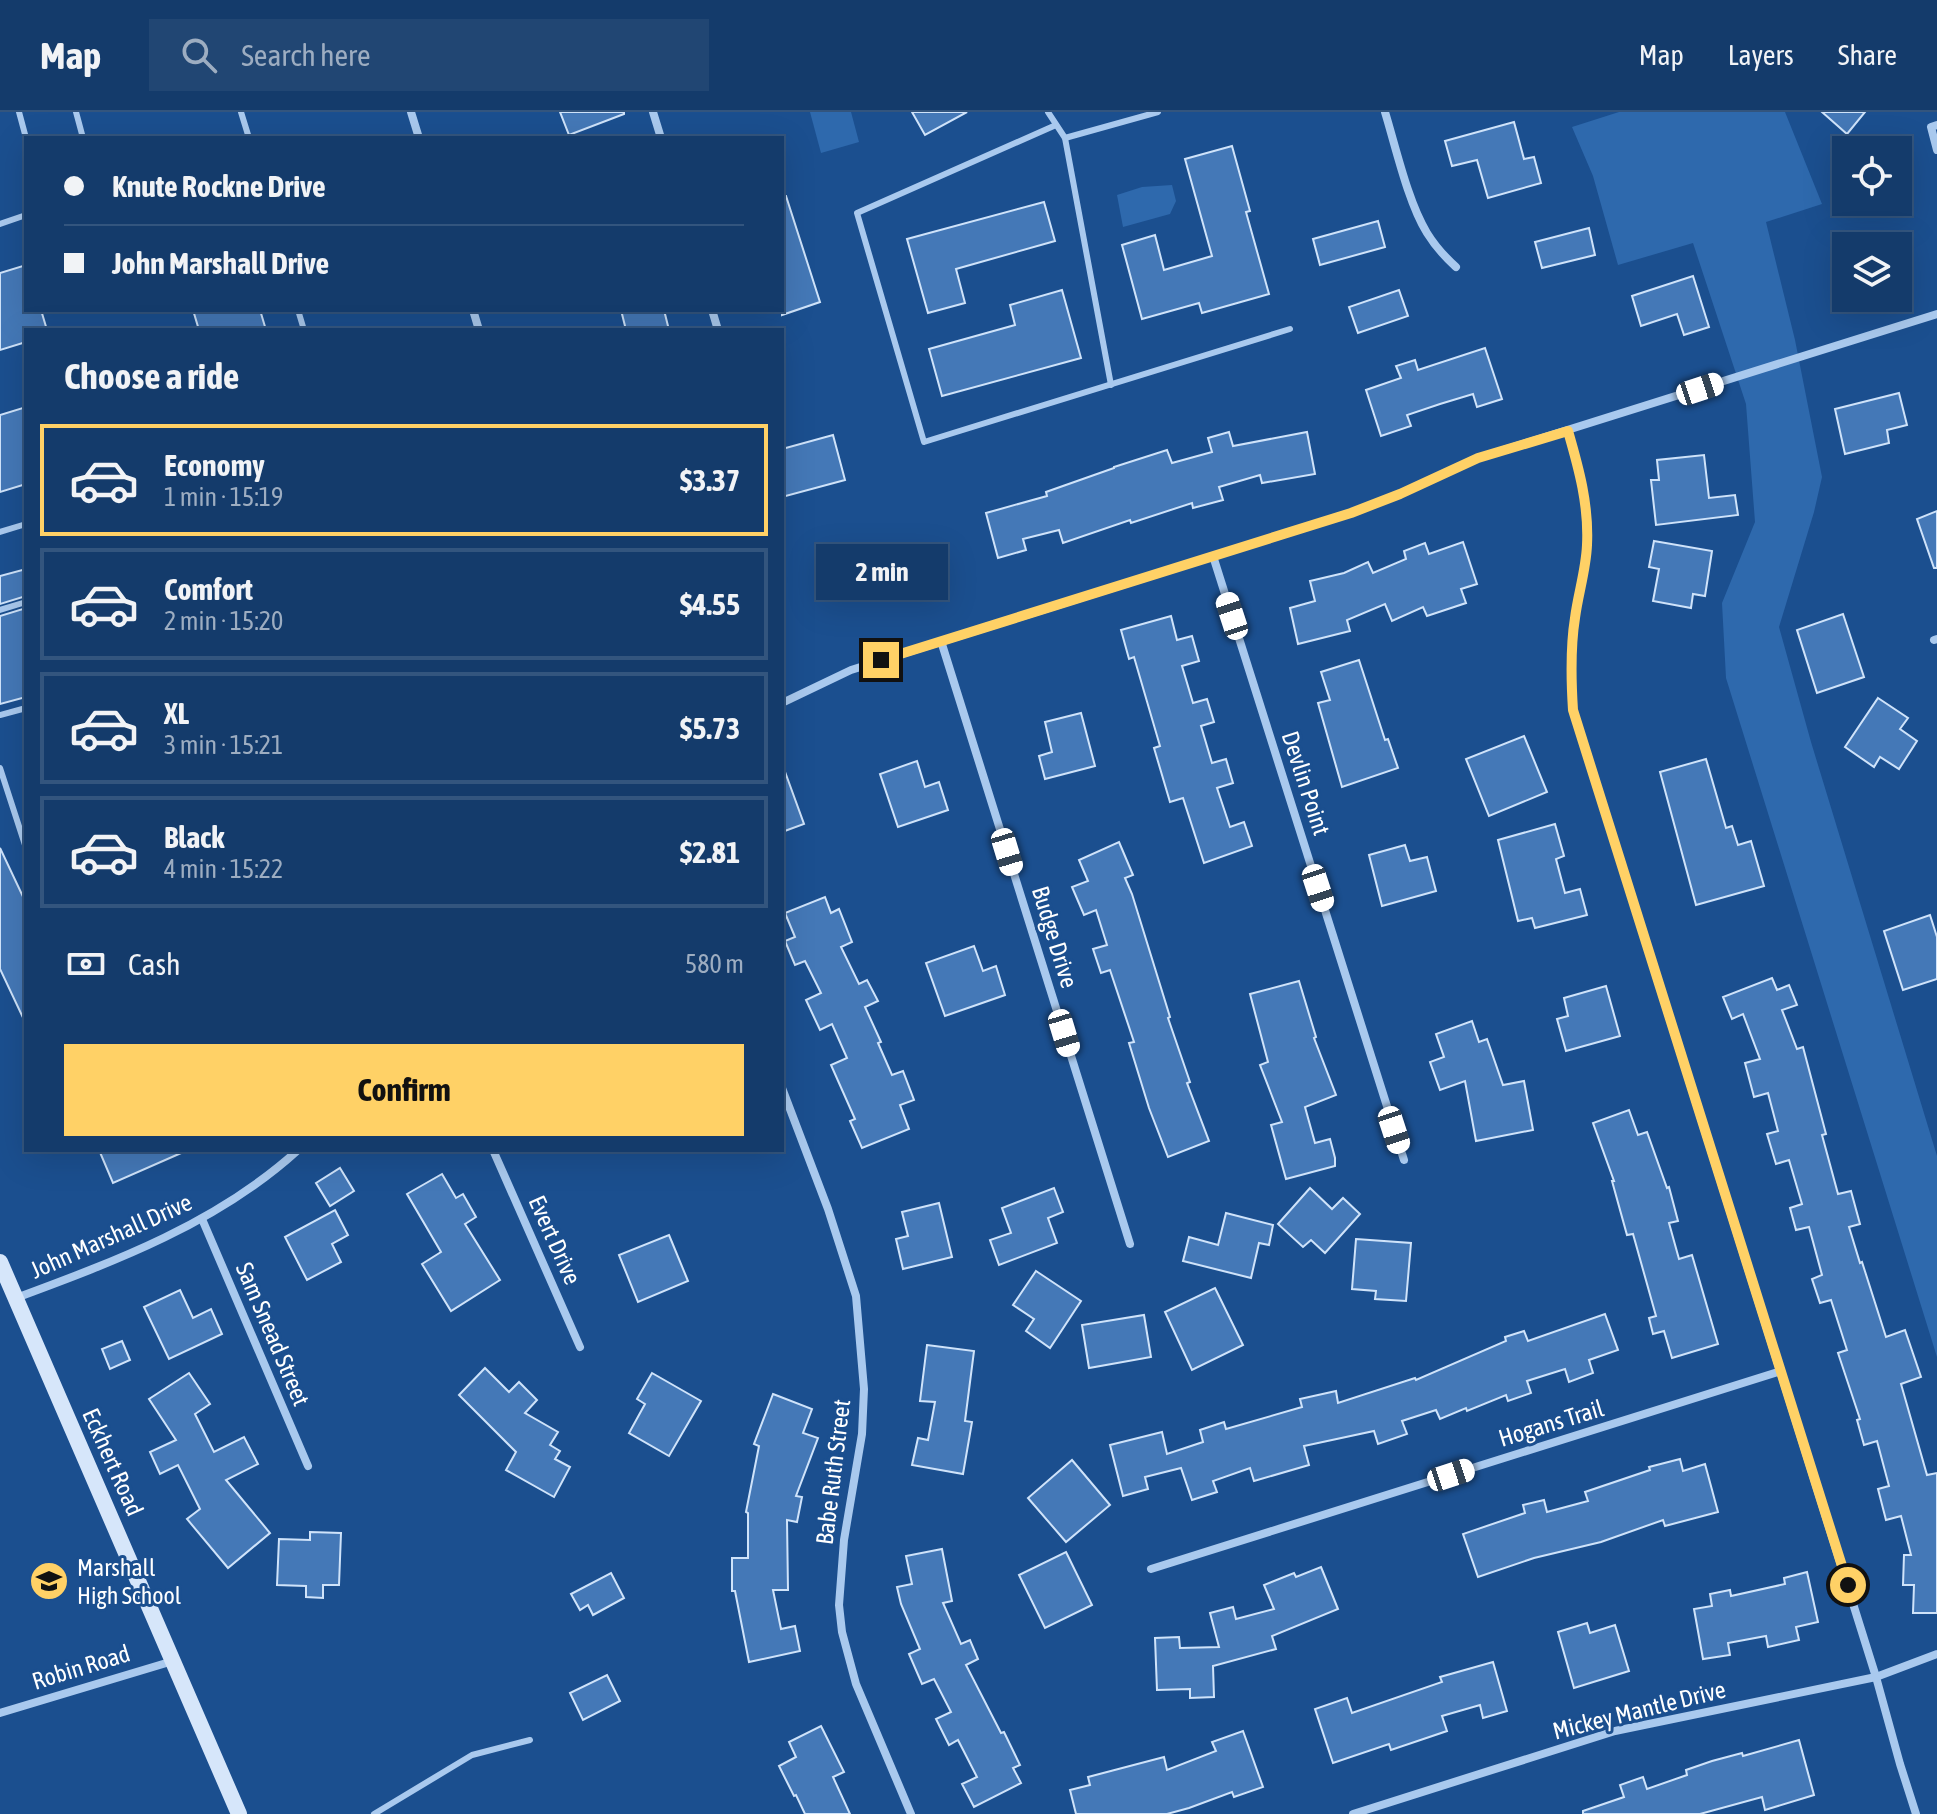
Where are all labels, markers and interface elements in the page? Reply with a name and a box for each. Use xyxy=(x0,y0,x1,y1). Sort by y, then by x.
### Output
search box xyxy=(149,19,709,91)
icon: search xyxy=(177,33,221,77)
text: Map xyxy=(40,34,101,77)
text: Search here xyxy=(241,38,371,72)
text: Map xyxy=(1639,39,1684,71)
text: Layers xyxy=(1728,39,1794,71)
text: Share xyxy=(1838,39,1897,71)
map controls xyxy=(1832,136,1912,312)
button: locate xyxy=(1832,136,1912,216)
text: Knute Rockne Drive xyxy=(112,169,326,203)
button: layers xyxy=(1832,232,1912,312)
text: John Marshall Drive xyxy=(112,246,329,280)
text: Choose a ride xyxy=(64,355,239,397)
car xyxy=(1673,370,1727,408)
icon: car xyxy=(68,444,140,516)
text: Economy xyxy=(164,448,265,482)
text: $3.37 xyxy=(680,463,740,497)
text: 1 min · 15:19 xyxy=(164,482,283,512)
callout: 2 min xyxy=(815,544,947,600)
text: 2 min xyxy=(855,557,909,587)
icon: car xyxy=(68,568,140,640)
text: Comfort xyxy=(164,572,253,606)
text: $4.55 xyxy=(680,587,740,621)
car xyxy=(1213,589,1251,643)
text: 2 min · 15:20 xyxy=(164,606,283,636)
route end xyxy=(863,642,899,678)
icon: car xyxy=(68,692,140,764)
text: XL xyxy=(164,696,189,730)
text: $5.73 xyxy=(680,711,740,745)
street label: Devlin Point xyxy=(1277,728,1336,838)
text: 3 min · 15:21 xyxy=(164,730,283,760)
icon: car xyxy=(68,816,140,888)
text: Black xyxy=(164,820,224,854)
car xyxy=(989,826,1025,878)
text: $2.81 xyxy=(680,835,740,869)
text: 4 min · 15:22 xyxy=(164,854,283,884)
car xyxy=(1299,861,1337,915)
street label: Budge Drive xyxy=(1027,883,1083,991)
icon: cash xyxy=(64,942,108,986)
text: Cash xyxy=(128,947,181,981)
text: 580 m xyxy=(685,949,744,979)
car xyxy=(1046,1007,1082,1059)
button: Confirm xyxy=(64,1044,744,1136)
car xyxy=(1375,1103,1413,1157)
street label: John Marshall Drive xyxy=(26,1188,196,1284)
street label: Evert Drive xyxy=(523,1191,587,1289)
street label: Sam Snead Street xyxy=(231,1258,315,1410)
street label: Hogans Trail xyxy=(1495,1394,1607,1452)
street label: Babe Ruth Street xyxy=(811,1398,855,1546)
street label: Eckhert Road xyxy=(77,1404,149,1520)
car xyxy=(1424,1456,1478,1494)
place label: Marshall High School xyxy=(77,1554,182,1609)
school or university icon: Marshall High School xyxy=(28,1560,70,1602)
route start xyxy=(1830,1567,1866,1603)
street label: Robin Road xyxy=(29,1639,133,1695)
street label: Mickey Mantle Drive xyxy=(1550,1675,1728,1745)

